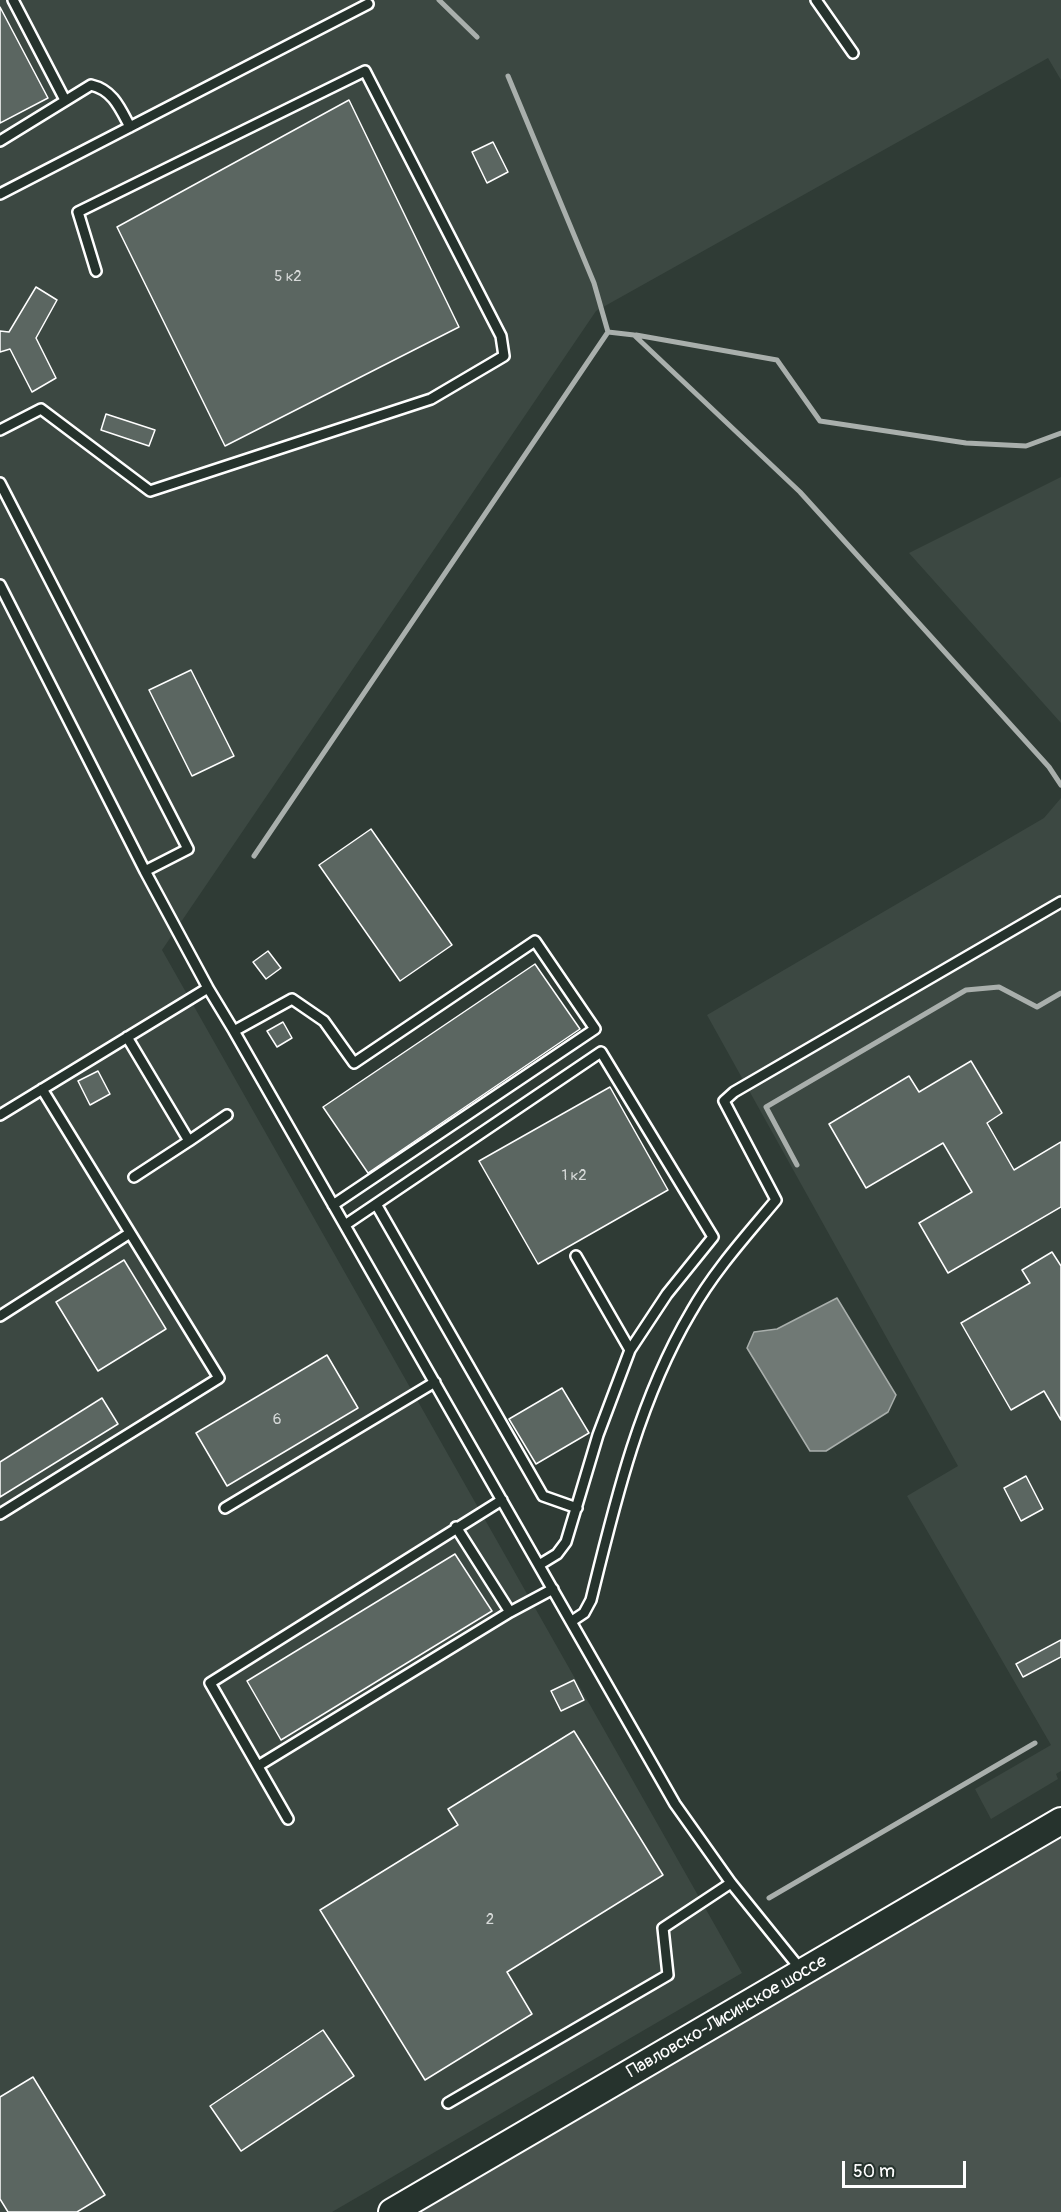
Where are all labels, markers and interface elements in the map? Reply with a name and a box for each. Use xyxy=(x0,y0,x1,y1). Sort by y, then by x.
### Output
house number: 5 к2 xyxy=(274,268,302,286)
house number: 1 к2 xyxy=(561,1167,587,1185)
house number: 6 xyxy=(273,1411,281,1429)
house number: 2 xyxy=(486,1911,494,1929)
street label: Павловско-Лисинское шоссе xyxy=(623,1951,831,2083)
scale bar xyxy=(845,2149,970,2187)
text: 50 m xyxy=(853,2160,895,2183)

